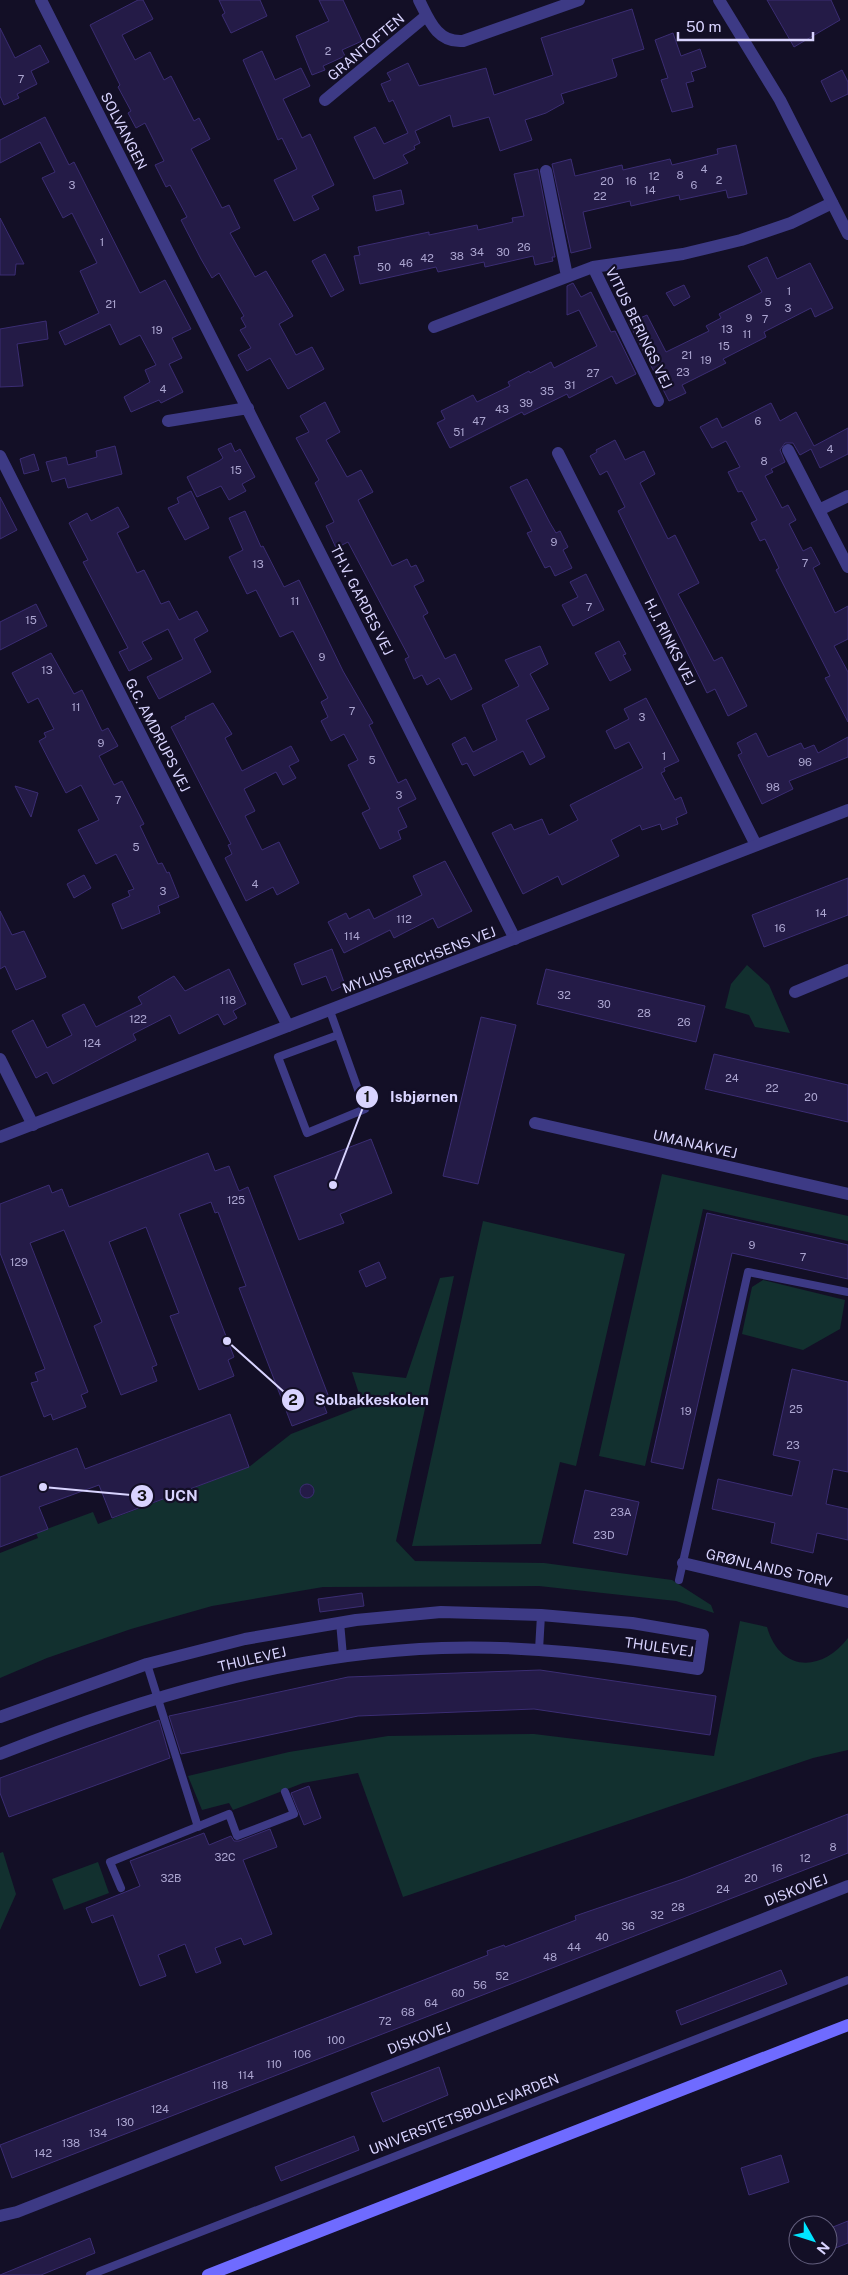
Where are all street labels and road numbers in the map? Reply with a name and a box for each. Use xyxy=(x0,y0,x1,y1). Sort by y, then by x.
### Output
street label: GRANTOFTEN xyxy=(324,10,408,84)
street label: SOLVANGEN xyxy=(98,90,150,172)
street label: VITUS BERINGS VEJ xyxy=(603,265,675,391)
street label: TH.V. GARDES VEJ xyxy=(327,542,397,658)
street label: H.J. RINKS VEJ xyxy=(641,596,699,688)
street label: G.C. AMDRUPS VEJ xyxy=(122,676,194,794)
street label: MYLIUS ERICHSENS VEJ xyxy=(340,923,498,997)
street label: UMANAKVEJ xyxy=(651,1127,739,1161)
street label: GRØNLANDS TORV xyxy=(704,1546,834,1590)
street label: THULEVEJ xyxy=(624,1634,694,1660)
street label: THULEVEJ xyxy=(216,1643,288,1675)
street label: DISKOVEJ xyxy=(762,1871,830,1909)
street label: DISKOVEJ xyxy=(385,2019,453,2057)
street label: UNIVERSITETSBOULEVARDEN xyxy=(367,2070,561,2158)

